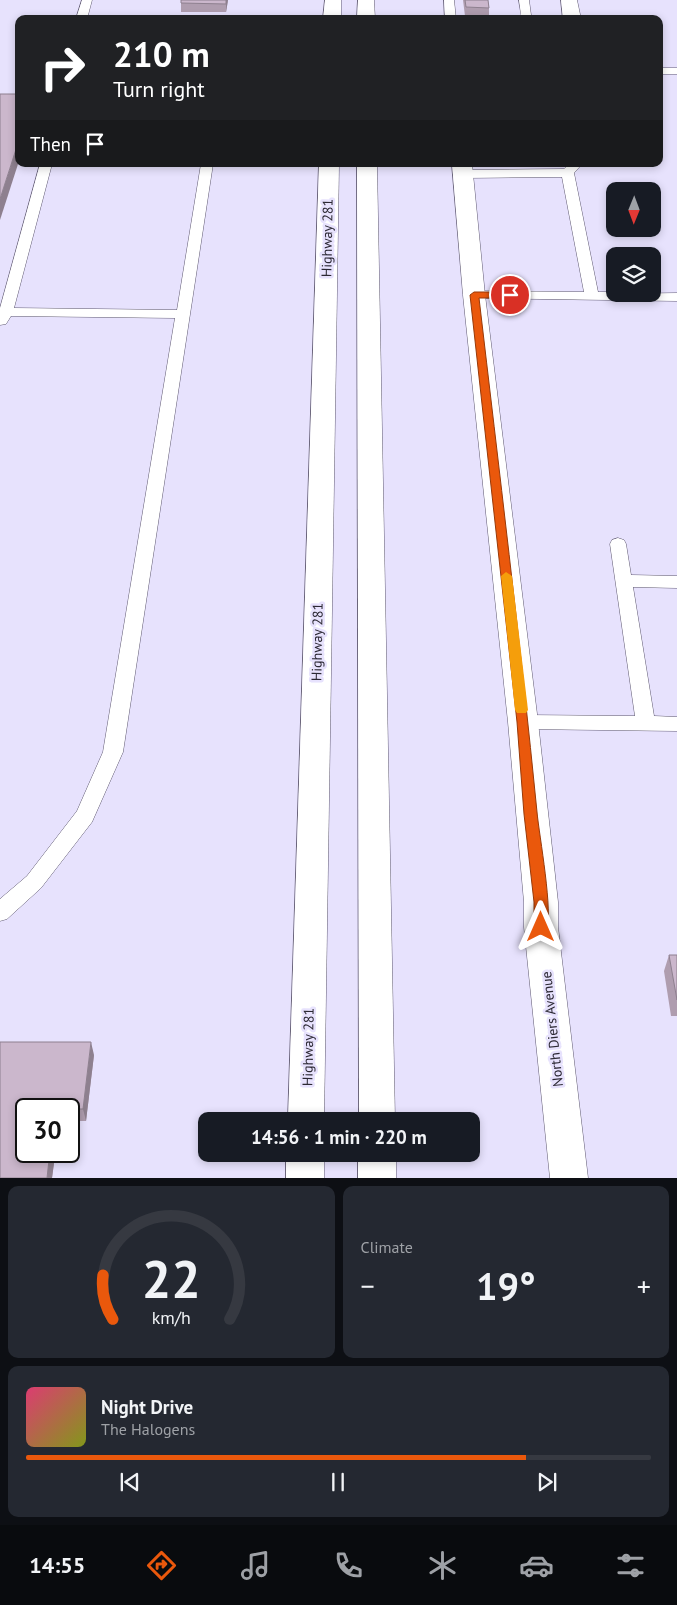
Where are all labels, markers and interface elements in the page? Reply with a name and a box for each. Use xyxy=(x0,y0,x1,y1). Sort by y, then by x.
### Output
text: 210 m xyxy=(113,31,210,77)
icon: right xyxy=(30,35,95,100)
text: Turn right xyxy=(113,75,205,103)
icon: arrive xyxy=(81,130,109,158)
text: Then xyxy=(30,132,71,156)
north arrow xyxy=(606,182,661,238)
map controls xyxy=(606,182,661,302)
street label: Highway 281 xyxy=(317,199,337,277)
button: layers xyxy=(606,247,661,302)
pin xyxy=(489,274,531,316)
icon: arrive xyxy=(496,281,524,309)
street label: Highway 281 xyxy=(307,603,327,681)
position arrow xyxy=(514,900,566,952)
street label: North Diers Avenue xyxy=(537,970,567,1088)
street label: Highway 281 xyxy=(298,1008,318,1086)
speed limit sign: 30 xyxy=(15,1098,80,1163)
text: 14:56 · 1 min · 220 m xyxy=(251,1125,427,1149)
text: Climate xyxy=(361,1237,413,1257)
text: 22 xyxy=(142,1245,201,1312)
text: 19° xyxy=(476,1261,536,1310)
text: − xyxy=(361,1267,375,1304)
text: + xyxy=(637,1267,651,1304)
text: km/h xyxy=(152,1306,191,1329)
text: Night Drive xyxy=(101,1395,193,1419)
text: The Halogens xyxy=(101,1419,195,1439)
icon: previous xyxy=(116,1468,144,1496)
icon: pause xyxy=(324,1468,352,1496)
icon: next xyxy=(533,1468,561,1496)
icon: directions xyxy=(144,1548,179,1583)
icon: music xyxy=(238,1548,273,1583)
icon: phone xyxy=(331,1548,366,1583)
icon: climate xyxy=(425,1548,460,1583)
icon: car xyxy=(519,1548,554,1583)
icon: filters xyxy=(613,1548,648,1583)
text: 14:55 xyxy=(29,1551,85,1579)

